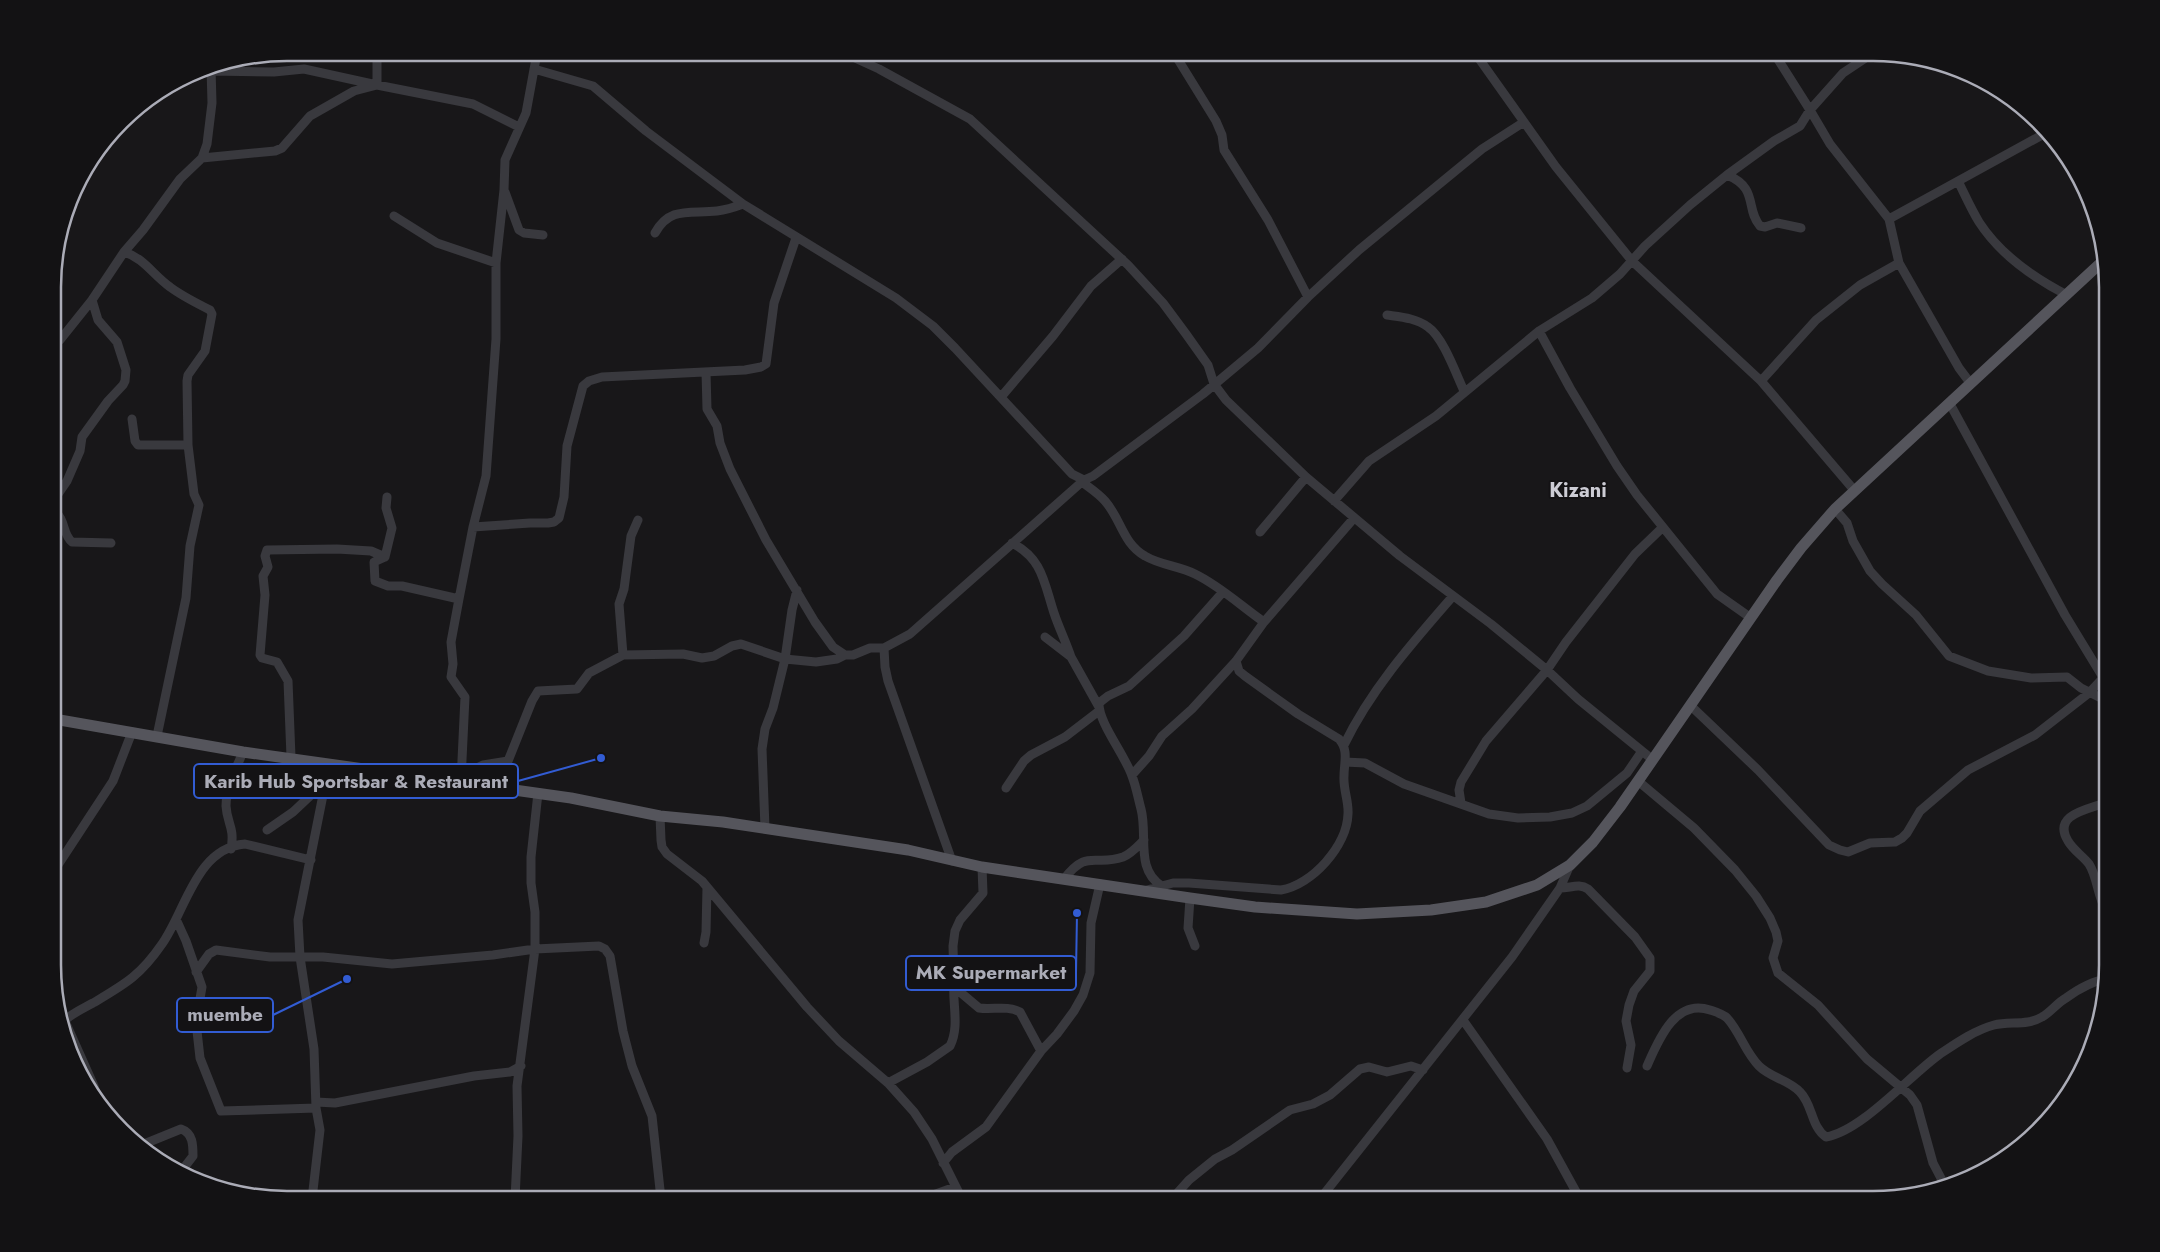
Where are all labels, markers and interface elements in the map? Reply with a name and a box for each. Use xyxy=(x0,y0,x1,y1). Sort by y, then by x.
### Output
district label: Kizani xyxy=(1549,476,1607,505)
callout: Karib Hub Sportsbar & Restaurant xyxy=(194,764,518,798)
text: Karib Hub Sportsbar & Restaurant xyxy=(204,768,508,795)
callout: MK Supermarket xyxy=(906,956,1076,990)
text: MK Supermarket xyxy=(916,959,1066,986)
callout: muembe xyxy=(177,998,273,1032)
text: muembe xyxy=(187,1001,263,1028)

